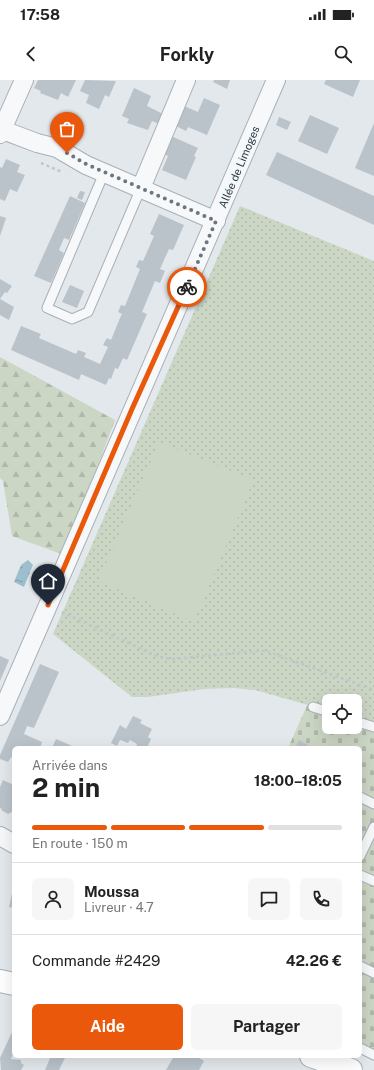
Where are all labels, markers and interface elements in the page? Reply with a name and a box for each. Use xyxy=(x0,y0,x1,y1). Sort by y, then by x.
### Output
text: 17:58 xyxy=(20,6,60,23)
icon: back xyxy=(20,43,42,65)
icon: search xyxy=(332,43,354,65)
text: Forkly xyxy=(160,44,214,65)
pin xyxy=(50,112,84,153)
icon: bag xyxy=(56,118,78,140)
street label: Allée de Limoges xyxy=(216,124,262,210)
courier xyxy=(167,267,207,307)
icon: bike xyxy=(176,276,198,298)
pin xyxy=(31,564,65,605)
icon: home xyxy=(37,570,59,592)
map controls xyxy=(322,694,362,734)
button: locate xyxy=(322,694,362,734)
text: Arrivée dans xyxy=(32,758,108,773)
text: 2 min xyxy=(32,772,100,803)
text: 18:00–18:05 xyxy=(254,772,342,789)
text: En route · 150 m xyxy=(32,836,128,851)
button: person xyxy=(32,878,74,920)
button: chat xyxy=(248,878,290,920)
button: phone xyxy=(300,878,342,920)
text: Moussa xyxy=(84,883,139,900)
text: Livreur · 4.7 xyxy=(84,900,154,915)
text: Commande #2429 xyxy=(32,952,160,969)
text: 42.26 € xyxy=(286,952,342,969)
button: Aide xyxy=(32,1004,183,1050)
button: Partager xyxy=(191,1004,342,1050)

